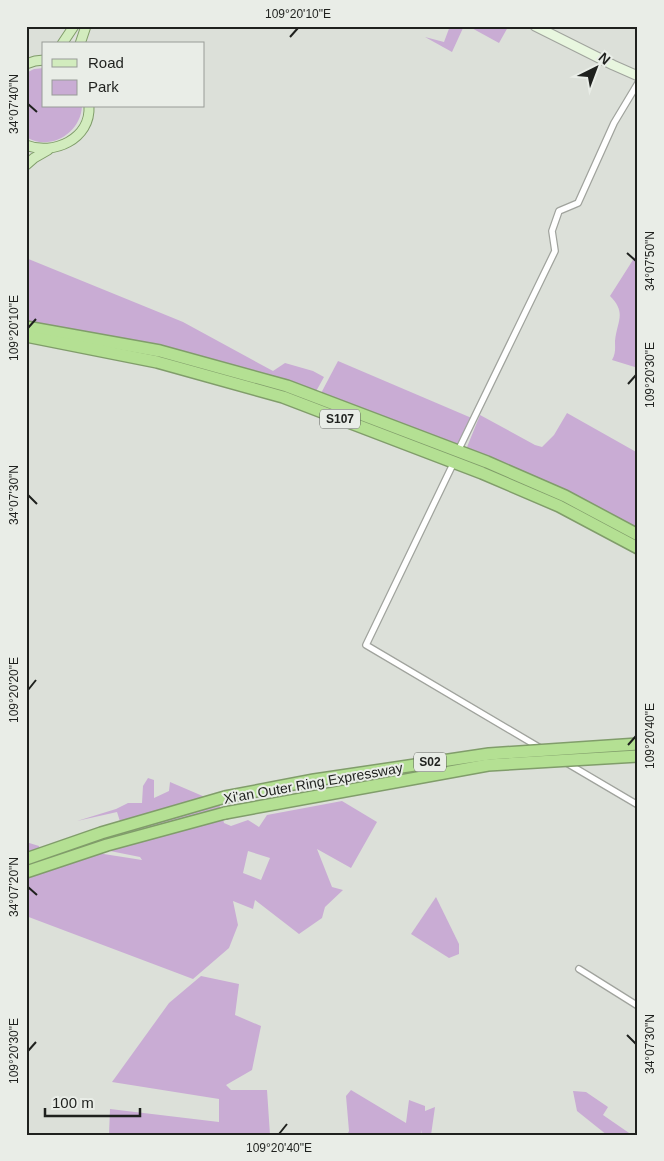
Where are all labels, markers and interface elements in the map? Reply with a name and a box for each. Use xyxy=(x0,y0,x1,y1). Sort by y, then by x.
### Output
text: 109°20'10"E xyxy=(265,7,331,21)
legend xyxy=(42,42,205,108)
north arrow xyxy=(572,42,622,92)
text: N xyxy=(596,49,614,68)
text: Road xyxy=(88,54,124,71)
text: 34°07'40"N xyxy=(7,74,21,134)
text: Park xyxy=(88,78,119,95)
text: 34°07'50"N xyxy=(643,231,657,291)
text: 109°20'10"E xyxy=(7,295,21,361)
text: 109°20'30"E xyxy=(643,342,657,408)
road number: S107 xyxy=(320,409,360,428)
text: 34°07'30"N xyxy=(7,465,21,525)
text: 109°20'20"E xyxy=(7,657,21,723)
text: 109°20'40"E xyxy=(643,703,657,769)
road number: S02 xyxy=(414,752,446,772)
street label: Xi'an Outer Ring Expressway xyxy=(222,759,404,807)
text: 34°07'20"N xyxy=(7,857,21,917)
text: 34°07'30"N xyxy=(643,1014,657,1074)
text: 109°20'30"E xyxy=(7,1018,21,1084)
scale bar xyxy=(45,1086,140,1118)
text: 100 m xyxy=(52,1094,94,1111)
text: 109°20'40"E xyxy=(246,1141,312,1155)

